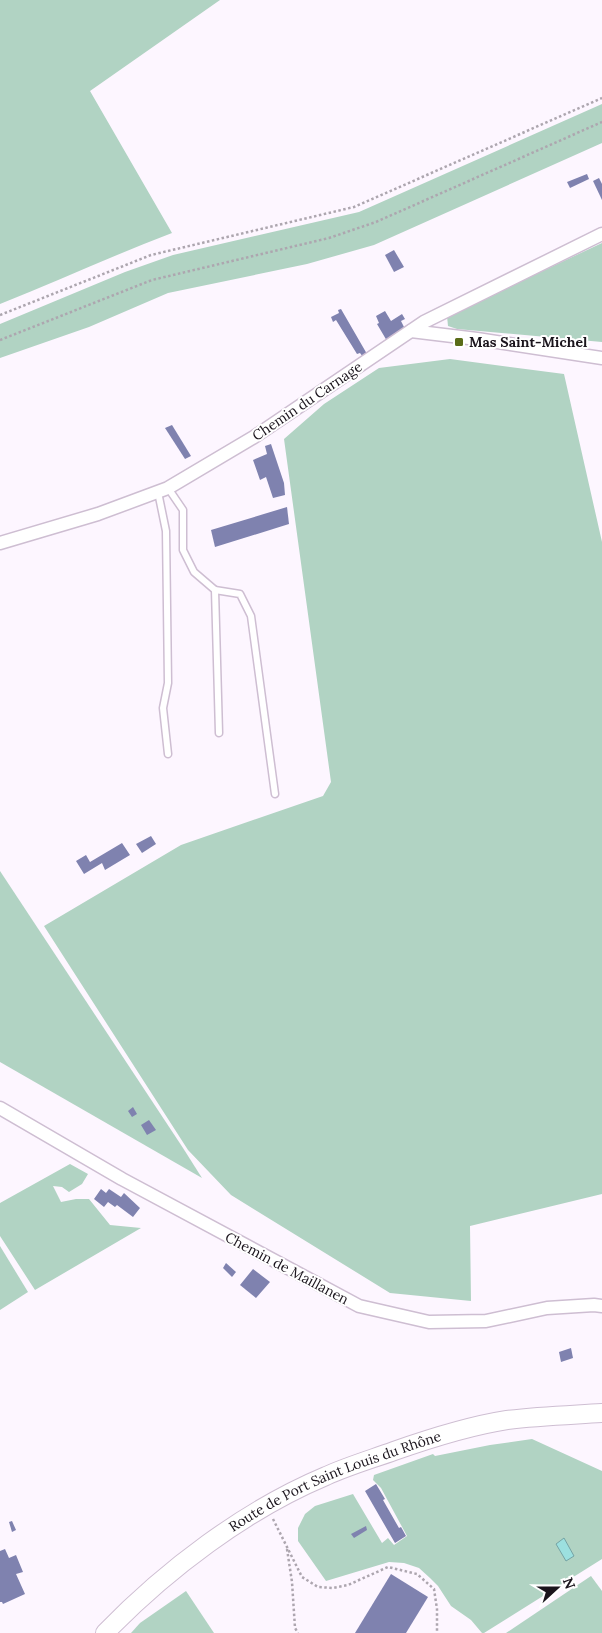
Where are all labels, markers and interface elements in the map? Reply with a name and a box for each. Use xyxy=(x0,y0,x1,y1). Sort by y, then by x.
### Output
place label: Mas Saint-Michel xyxy=(469,333,588,351)
marker: Mas Saint-Michel xyxy=(453,336,465,348)
street label: Chemin du Carnage xyxy=(249,357,366,444)
street label: Chemin de Maillanen xyxy=(222,1228,352,1308)
street label: Route de Port Saint Louis du Rhône xyxy=(225,1427,444,1536)
north arrow xyxy=(532,1563,582,1613)
text: N xyxy=(559,1575,580,1592)

